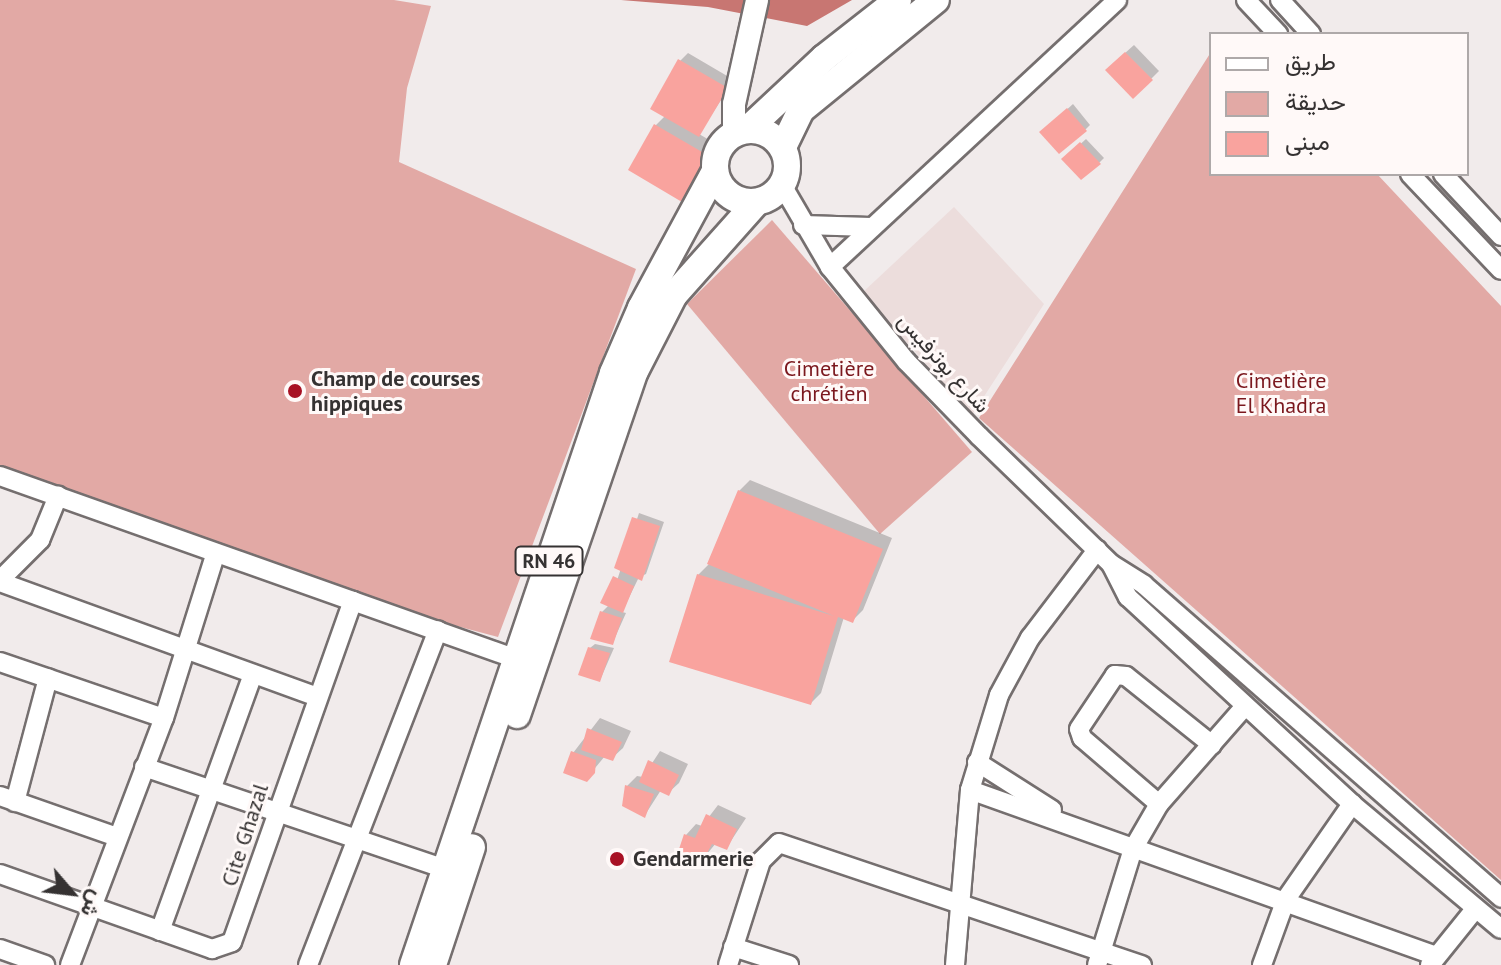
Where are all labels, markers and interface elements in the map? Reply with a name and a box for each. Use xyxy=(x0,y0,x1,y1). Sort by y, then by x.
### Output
legend xyxy=(1209,32,1469,176)
text: طريق xyxy=(1285,46,1336,77)
text: حديقة xyxy=(1285,86,1346,117)
text: مبنى xyxy=(1285,126,1330,157)
street label: شارع بوترفيس xyxy=(892,308,996,418)
park label: Cimetière chrétien xyxy=(784,355,874,406)
place label: Champ de courses hippiques xyxy=(311,365,480,416)
park label: Cimetière El Khadra xyxy=(1236,367,1326,418)
marker: Champ de courses hippiques xyxy=(286,382,304,400)
road number: RN 46 xyxy=(513,545,585,577)
street label: Cite Ghazal xyxy=(216,780,274,890)
place label: Gendarmerie xyxy=(633,846,754,872)
marker: Gendarmerie xyxy=(608,850,626,868)
north arrow xyxy=(32,853,112,933)
text: ش xyxy=(75,886,112,923)

